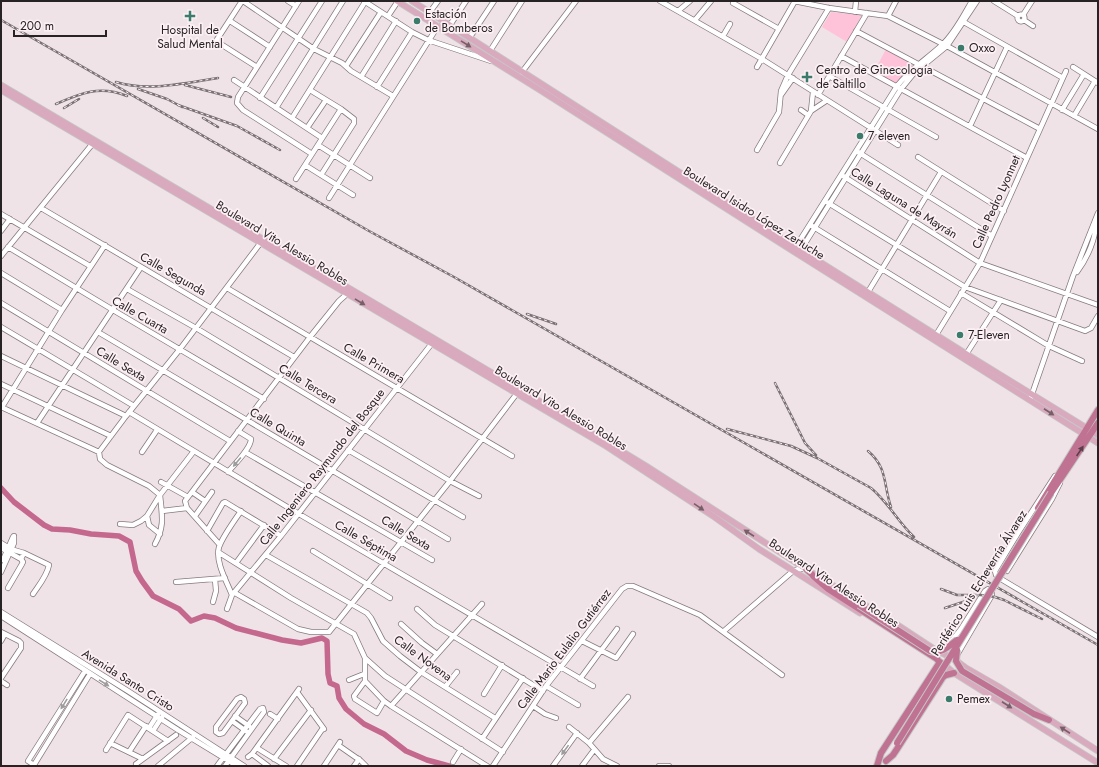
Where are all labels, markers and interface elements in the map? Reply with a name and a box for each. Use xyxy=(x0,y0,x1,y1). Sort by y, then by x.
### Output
place label: Estación de Bomberos xyxy=(425,5,493,37)
marker: Hospital de Salud Mental xyxy=(184,10,196,22)
scale bar xyxy=(14,12,106,38)
marker: Estación de Bomberos xyxy=(412,16,422,26)
text: 200 m xyxy=(20,17,54,35)
place label: Hospital de Salud Mental xyxy=(157,21,223,53)
place label: Oxxo xyxy=(969,39,996,57)
one-way arrow xyxy=(460,40,472,47)
marker: Oxxo xyxy=(956,43,966,53)
place label: Centro de Ginecología de Saltillo xyxy=(816,61,933,93)
marker: Centro de Ginecología de Saltillo xyxy=(801,71,813,83)
place label: 7 eleven xyxy=(868,127,910,145)
marker: 7 eleven xyxy=(855,131,865,141)
street label: Calle Pedro Lyonnet xyxy=(967,152,1025,252)
street label: Boulevard Isidro López Zertuche xyxy=(680,162,828,264)
street label: Calle Laguna de Mayrán xyxy=(847,163,961,243)
street label: Boulevard Vito Alessio Robles xyxy=(212,196,352,290)
street label: Calle Segunda xyxy=(136,248,210,300)
street label: Calle Cuarta xyxy=(108,292,172,338)
one-way arrow xyxy=(354,298,366,305)
place label: 7-Eleven xyxy=(968,326,1010,344)
marker: 7-Eleven xyxy=(955,330,965,340)
street label: Calle Primera xyxy=(340,338,408,388)
street label: Calle Sexta xyxy=(93,342,150,386)
street label: Calle Tercera xyxy=(275,359,341,409)
street label: Boulevard Vito Alessio Robles xyxy=(491,361,631,455)
street label: Calle Ingeniero Raymundo del Bosque xyxy=(255,385,389,549)
street label: Calle Quinta xyxy=(246,403,310,451)
one-way arrow xyxy=(1044,409,1055,416)
one-way arrow xyxy=(1076,446,1084,456)
one-way arrow xyxy=(232,456,241,467)
one-way arrow xyxy=(694,503,704,511)
street label: Periférico Luis Echeverría Álvarez xyxy=(927,506,1032,660)
street label: Calle Sexta xyxy=(378,511,435,555)
street label: Calle Séptima xyxy=(331,516,401,566)
one-way arrow xyxy=(744,529,755,536)
street label: Boulevard Vito Alessio Robles xyxy=(765,534,903,632)
street label: Calle Mario Eulalio Gutiérrez xyxy=(513,585,616,713)
street label: Calle Novena xyxy=(390,631,456,685)
street label: Avenida Santo Cristo xyxy=(78,644,178,716)
one-way arrow xyxy=(99,679,109,687)
place label: Pemex xyxy=(957,690,991,708)
marker: Pemex xyxy=(944,694,954,704)
one-way arrow xyxy=(61,698,68,710)
one-way arrow xyxy=(1001,701,1013,708)
one-way arrow xyxy=(1060,726,1070,734)
one-way arrow xyxy=(561,744,569,755)

